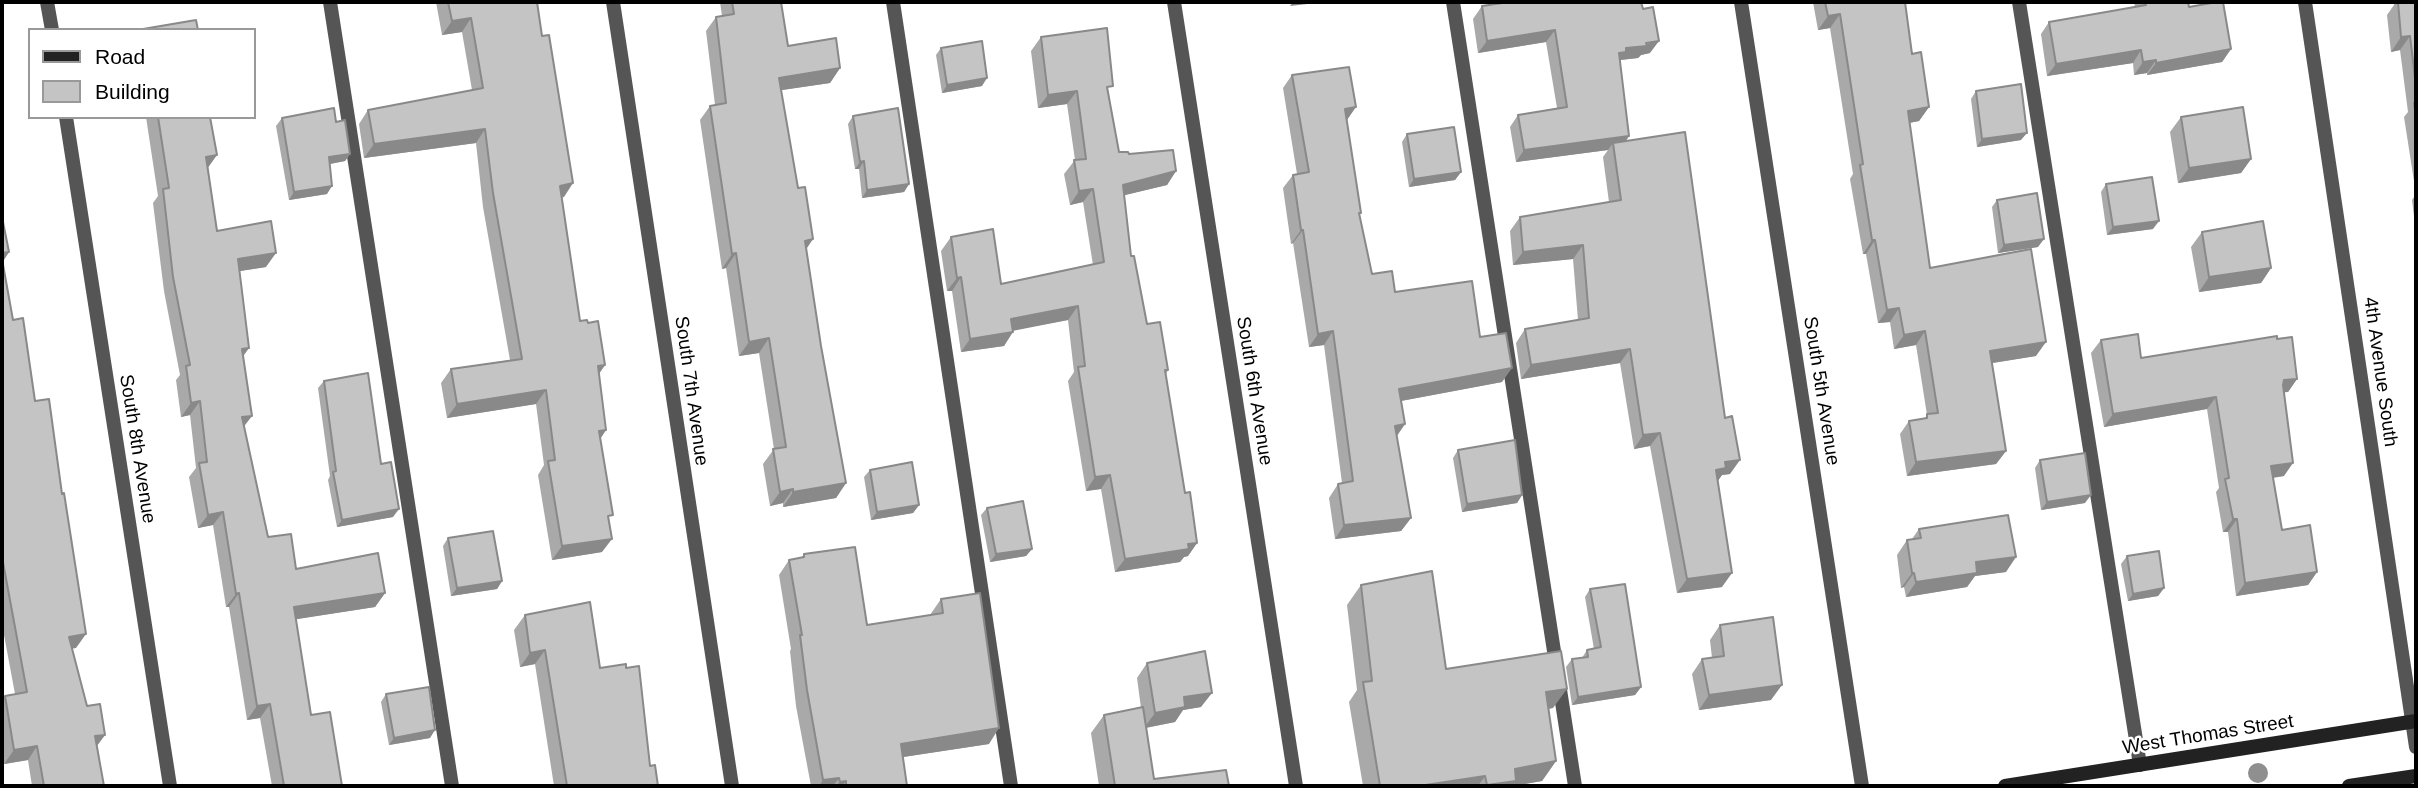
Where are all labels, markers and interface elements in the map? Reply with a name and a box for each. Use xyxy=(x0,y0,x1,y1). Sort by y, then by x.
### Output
legend xyxy=(28,28,256,119)
text: Road xyxy=(95,45,145,68)
text: Building xyxy=(95,80,170,103)
street label: 4th Avenue South xyxy=(2358,296,2402,448)
street label: South 7th Avenue xyxy=(669,315,713,467)
street label: South 6th Avenue xyxy=(1231,315,1277,467)
street label: South 5th Avenue xyxy=(1798,315,1844,467)
street label: South 8th Avenue xyxy=(114,373,160,525)
street label: West Thomas Street xyxy=(2121,710,2295,760)

